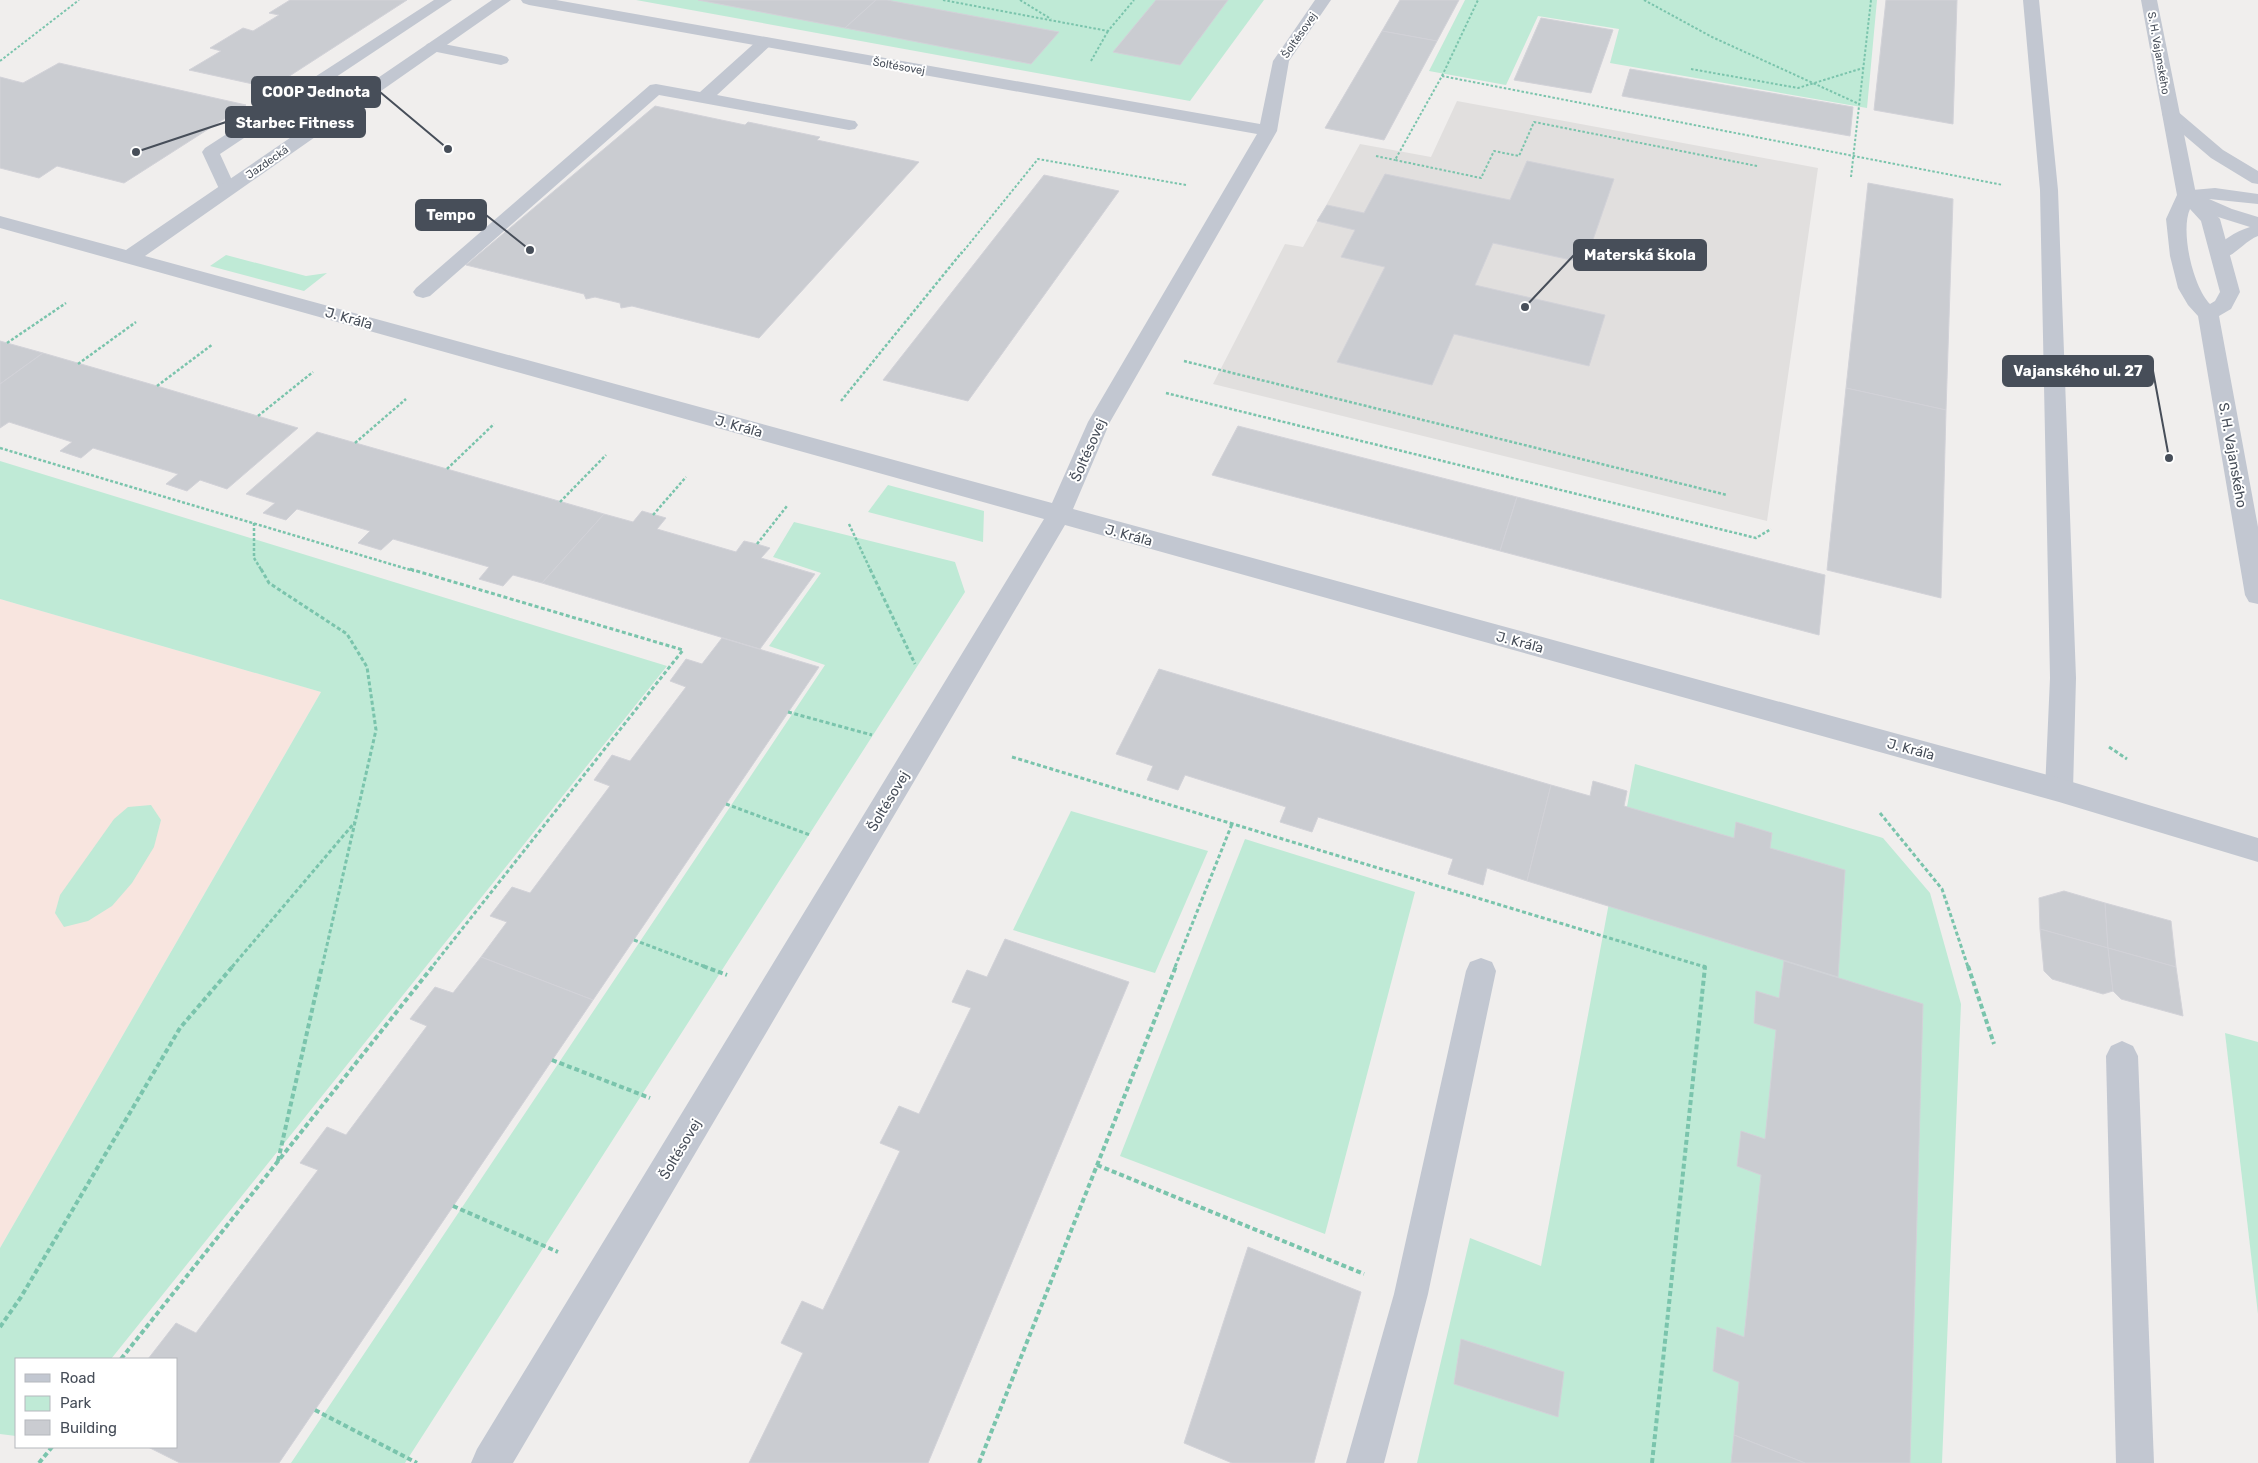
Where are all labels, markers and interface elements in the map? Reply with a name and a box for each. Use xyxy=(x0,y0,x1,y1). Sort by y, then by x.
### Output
street label: Šoltésovej xyxy=(1279,10,1320,61)
street label: S. H. Vajanského xyxy=(2145,11,2172,95)
street label: Šoltésovej xyxy=(872,56,926,78)
callout: COOP Jednota xyxy=(252,77,380,107)
text: COOP Jednota xyxy=(262,83,370,101)
callout: Starbec Fitness xyxy=(226,107,365,137)
text: Starbec Fitness xyxy=(236,114,354,132)
street label: Jazdecká xyxy=(244,143,291,182)
callout: Tempo xyxy=(416,200,486,230)
text: Tempo xyxy=(426,206,476,224)
callout: Materská škola xyxy=(1574,240,1706,270)
text: Materská škola xyxy=(1584,246,1696,264)
street label: J. Kráľa xyxy=(323,304,374,333)
callout: Vajanského ul. 27 xyxy=(2003,356,2153,386)
text: Vajanského ul. 27 xyxy=(2013,362,2143,380)
street label: S. H. Vajanského xyxy=(2215,401,2250,509)
street label: J. Kráľa xyxy=(713,412,764,441)
street label: Šoltésovej xyxy=(1066,416,1110,484)
street label: J. Kráľa xyxy=(1103,521,1154,550)
street label: J. Kráľa xyxy=(1494,628,1545,657)
street label: J. Kráľa xyxy=(1885,735,1936,764)
street label: Šoltésovej xyxy=(863,768,913,834)
street label: Šoltésovej xyxy=(655,1116,705,1182)
legend xyxy=(15,1358,178,1448)
text: Road xyxy=(60,1369,96,1387)
text: Park xyxy=(60,1394,91,1412)
text: Building xyxy=(60,1419,117,1437)

